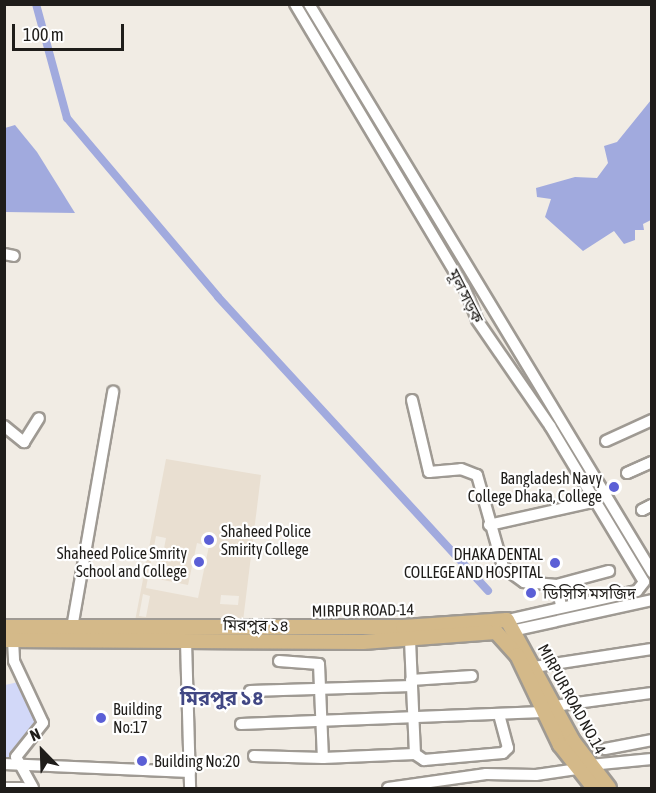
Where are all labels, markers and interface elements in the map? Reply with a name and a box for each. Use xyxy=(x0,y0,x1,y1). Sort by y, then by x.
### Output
scale bar xyxy=(15,12,128,50)
text: 100 m xyxy=(23,24,64,45)
street label: মূল সড়ক xyxy=(444,266,488,326)
place label: Bangladesh Navy College Dhaka, College xyxy=(468,468,602,506)
marker: Bangladesh Navy College Dhaka, College xyxy=(607,480,621,494)
place label: Shaheed Police Smirity College xyxy=(221,521,311,559)
marker: Shaheed Police Smirity College xyxy=(202,533,216,547)
place label: Shaheed Police Smrity School and College xyxy=(57,543,187,581)
place label: DHAKA DENTAL COLLEGE AND HOSPITAL xyxy=(404,544,543,582)
marker: Shaheed Police Smrity School and College xyxy=(192,555,206,569)
marker: DHAKA DENTAL COLLEGE AND HOSPITAL xyxy=(548,556,562,570)
place label: ডিসিসি মসজিদ xyxy=(543,583,636,603)
marker: ডিসিসি মসজিদ xyxy=(524,586,538,600)
street label: MIRPUR ROAD-14 xyxy=(312,600,414,620)
street label: মিরপুর ১৪ xyxy=(223,615,289,635)
street label: MIRPUR ROAD NO.14 xyxy=(534,641,610,757)
district label: মিরপুর ১৪ xyxy=(180,685,264,709)
place label: Building No:17 xyxy=(113,699,162,737)
marker: Building No:17 xyxy=(94,711,108,725)
north arrow xyxy=(12,721,72,781)
text: N xyxy=(27,724,43,745)
place label: Building No:20 xyxy=(154,751,240,771)
marker: Building No:20 xyxy=(135,754,149,768)

